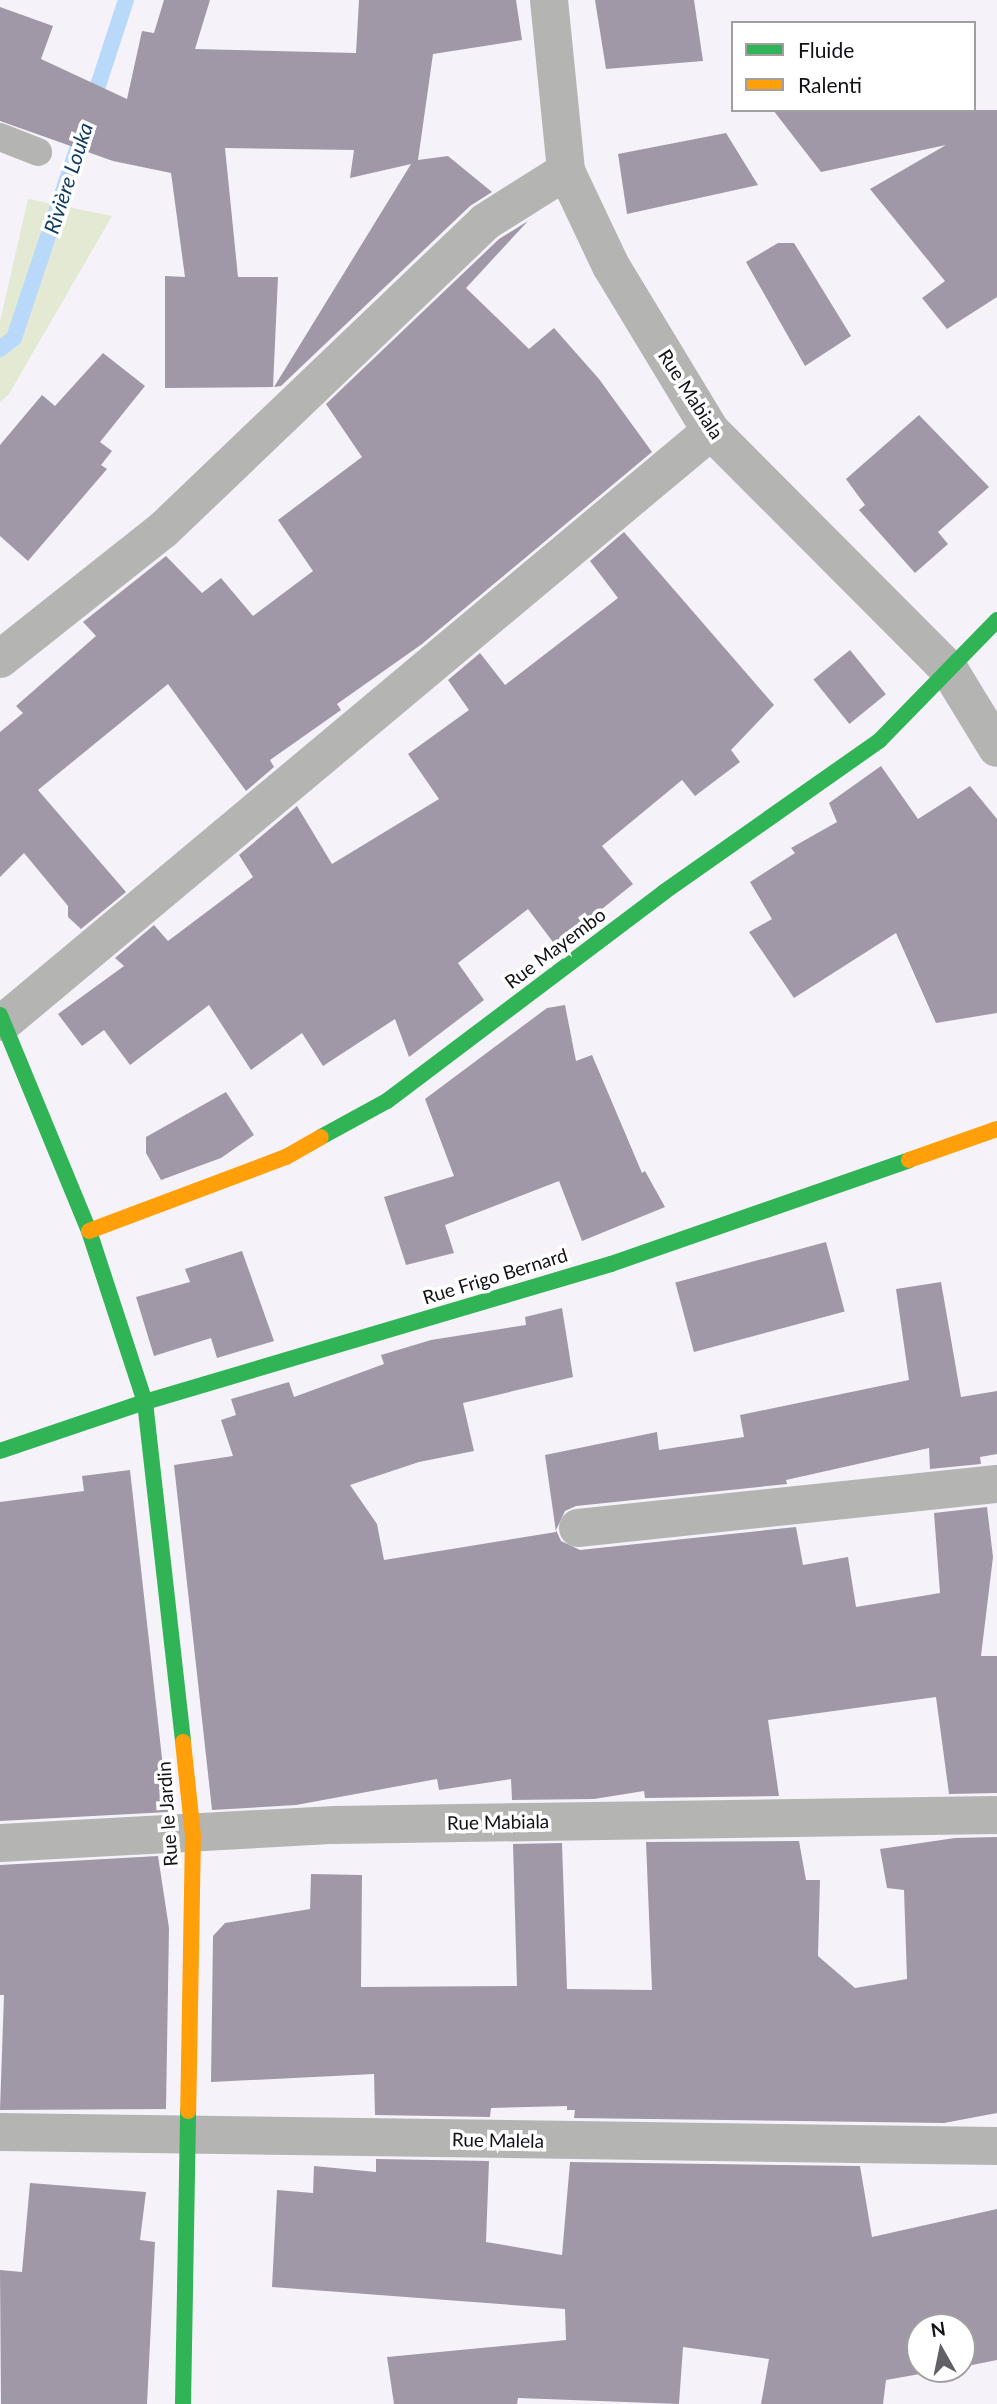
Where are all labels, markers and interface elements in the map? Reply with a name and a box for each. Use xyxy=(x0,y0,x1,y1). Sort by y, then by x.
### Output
legend xyxy=(731,21,976,112)
text: Fluide xyxy=(798,37,854,62)
text: Ralenti xyxy=(798,72,862,97)
water label: Rivière Louka xyxy=(38,119,98,237)
street label: Rue Mabiala xyxy=(654,345,728,443)
street label: Rue Mayembo xyxy=(500,903,610,993)
street label: Rue Frigo Bernard xyxy=(420,1243,570,1309)
street label: Rue le Jardin xyxy=(152,1760,182,1868)
street label: Rue Mabiala xyxy=(447,1810,549,1834)
street label: Rue Malela xyxy=(452,2128,544,2152)
north arrow xyxy=(906,2313,976,2383)
text: N xyxy=(929,2316,947,2341)

